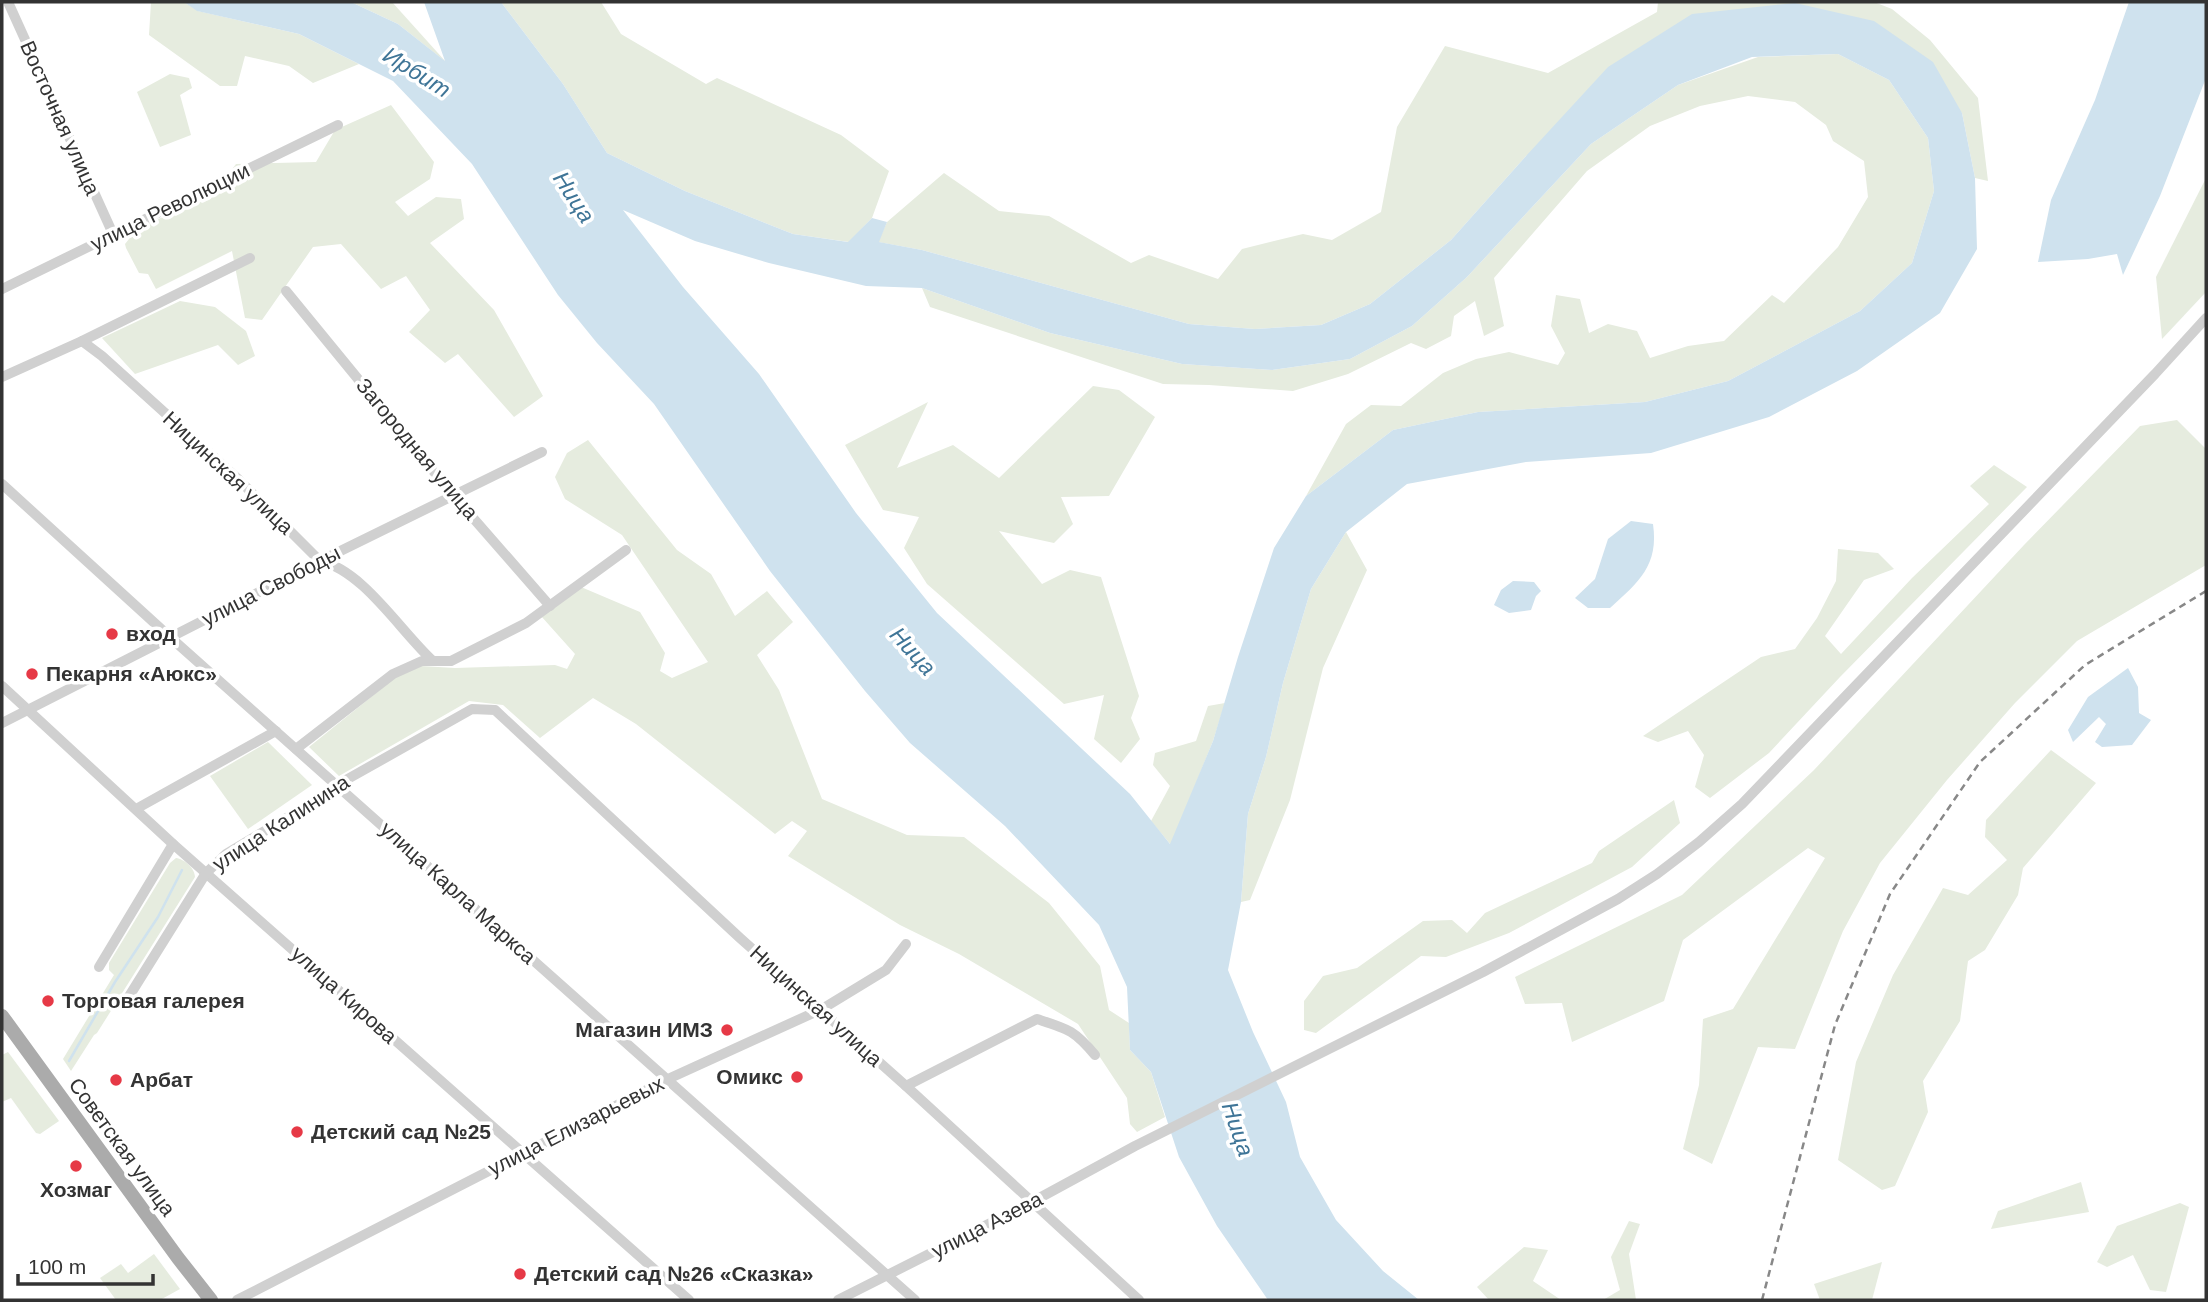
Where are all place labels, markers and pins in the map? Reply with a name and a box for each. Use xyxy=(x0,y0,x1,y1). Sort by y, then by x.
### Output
place label: вход xyxy=(126,622,176,645)
marker: вход xyxy=(104,626,120,642)
place label: Пекарня «Аюкс» xyxy=(46,662,217,685)
marker: Пекарня «Аюкс» xyxy=(24,666,40,682)
place label: Торговая галерея xyxy=(62,989,245,1012)
marker: Торговая галерея xyxy=(40,993,56,1009)
place label: Магазин ИМЗ xyxy=(575,1018,713,1041)
marker: Магазин ИМЗ xyxy=(719,1022,735,1038)
place label: Омикс xyxy=(716,1065,783,1088)
place label: Арбат xyxy=(130,1068,193,1091)
marker: Омикс xyxy=(789,1069,805,1085)
marker: Арбат xyxy=(108,1072,124,1088)
place label: Детский сад №25 xyxy=(311,1120,491,1143)
marker: Детский сад №25 xyxy=(289,1124,305,1140)
marker: Хозмаг xyxy=(68,1158,84,1174)
place label: Хозмаг xyxy=(40,1178,112,1201)
place label: Детский сад №26 «Сказка» xyxy=(534,1262,813,1285)
marker: Детский сад №26 «Сказка» xyxy=(512,1266,528,1282)

